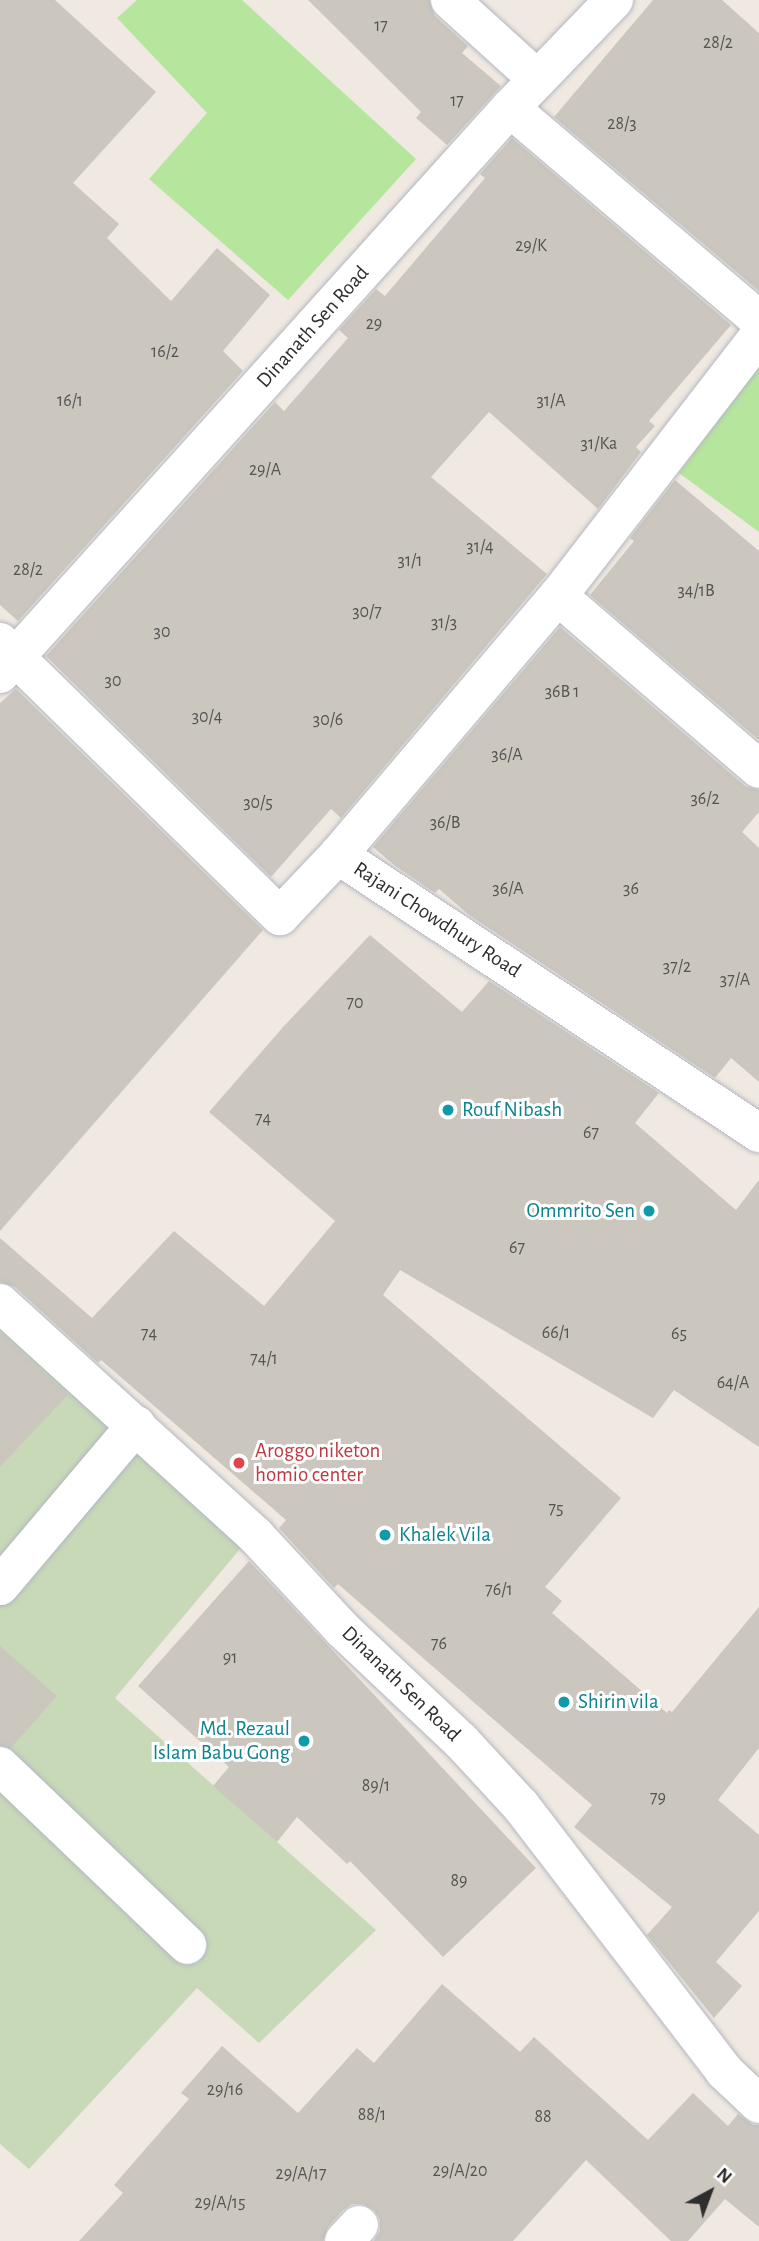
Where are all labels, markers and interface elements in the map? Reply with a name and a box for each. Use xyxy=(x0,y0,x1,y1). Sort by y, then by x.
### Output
house number: 17 xyxy=(374,15,388,37)
house number: 28/2 xyxy=(703,32,733,54)
house number: 17 xyxy=(450,90,464,112)
house number: 28/3 xyxy=(607,113,637,135)
house number: 29/K xyxy=(515,235,547,257)
street label: Dinanath Sen Road xyxy=(251,261,375,393)
house number: 29 xyxy=(366,313,382,335)
house number: 16/2 xyxy=(151,341,179,363)
house number: 16/1 xyxy=(57,390,83,412)
house number: 31/A xyxy=(536,390,566,412)
house number: 31/Ka xyxy=(581,433,617,455)
house number: 29/A xyxy=(249,459,281,481)
house number: 31/4 xyxy=(466,536,494,558)
house number: 31/1 xyxy=(398,550,422,572)
house number: 28/2 xyxy=(13,559,43,581)
house number: 34/1B xyxy=(677,580,715,602)
house number: 30/7 xyxy=(352,601,382,623)
house number: 31/3 xyxy=(431,612,457,634)
house number: 30 xyxy=(154,621,170,643)
house number: 30 xyxy=(105,670,121,692)
house number: 36B 1 xyxy=(545,681,579,703)
house number: 30/4 xyxy=(192,706,222,728)
house number: 30/6 xyxy=(313,709,343,731)
house number: 36/A xyxy=(491,744,523,766)
house number: 36/2 xyxy=(690,788,720,810)
house number: 30/5 xyxy=(243,792,273,814)
house number: 36/B xyxy=(430,812,460,834)
street label: Rajani Chowdhury Road xyxy=(349,856,525,984)
house number: 36/A xyxy=(492,878,524,900)
house number: 36 xyxy=(623,878,639,900)
house number: 37/2 xyxy=(663,956,691,978)
house number: 37/A xyxy=(720,969,750,991)
house number: 70 xyxy=(346,992,364,1014)
place label: Rouf Nibash xyxy=(462,1097,562,1123)
marker: Rouf Nibash xyxy=(440,1102,456,1118)
house number: 74 xyxy=(255,1108,271,1130)
house number: 67 xyxy=(583,1122,599,1144)
place label: Ommrito Sen xyxy=(526,1198,635,1224)
marker: Ommrito Sen xyxy=(641,1203,657,1219)
house number: 67 xyxy=(509,1237,525,1259)
house number: 66/1 xyxy=(542,1322,570,1344)
house number: 74 xyxy=(141,1323,157,1345)
house number: 65 xyxy=(671,1323,687,1345)
house number: 74/1 xyxy=(250,1348,278,1370)
house number: 64/A xyxy=(717,1372,749,1394)
place label: Aroggo niketon homio center xyxy=(255,1438,380,1488)
marker: Aroggo niketon homio center xyxy=(229,1453,249,1473)
house number: 75 xyxy=(548,1498,564,1520)
place label: Khalek Vila xyxy=(399,1522,491,1548)
marker: Khalek Vila xyxy=(377,1527,393,1543)
house number: 76/1 xyxy=(485,1579,513,1601)
street label: Dinanath Sen Road xyxy=(336,1621,466,1747)
house number: 76 xyxy=(431,1633,447,1655)
house number: 91 xyxy=(223,1647,237,1669)
place label: Shirin vila xyxy=(578,1689,659,1715)
marker: Shirin vila xyxy=(556,1694,572,1710)
place label: Md. Rezaul Islam Babu Gong xyxy=(153,1716,290,1766)
marker: Md. Rezaul Islam Babu Gong xyxy=(296,1733,312,1749)
house number: 89/1 xyxy=(362,1775,390,1797)
house number: 79 xyxy=(650,1787,666,1809)
house number: 89 xyxy=(451,1870,467,1892)
house number: 29/16 xyxy=(207,2079,243,2101)
house number: 88/1 xyxy=(358,2104,386,2126)
house number: 88 xyxy=(534,2106,552,2128)
north arrow xyxy=(675,2157,745,2227)
house number: 29/A/20 xyxy=(432,2160,488,2182)
house number: 29/A/17 xyxy=(275,2163,327,2185)
text: N xyxy=(713,2164,735,2187)
house number: 29/A/15 xyxy=(194,2192,246,2214)

